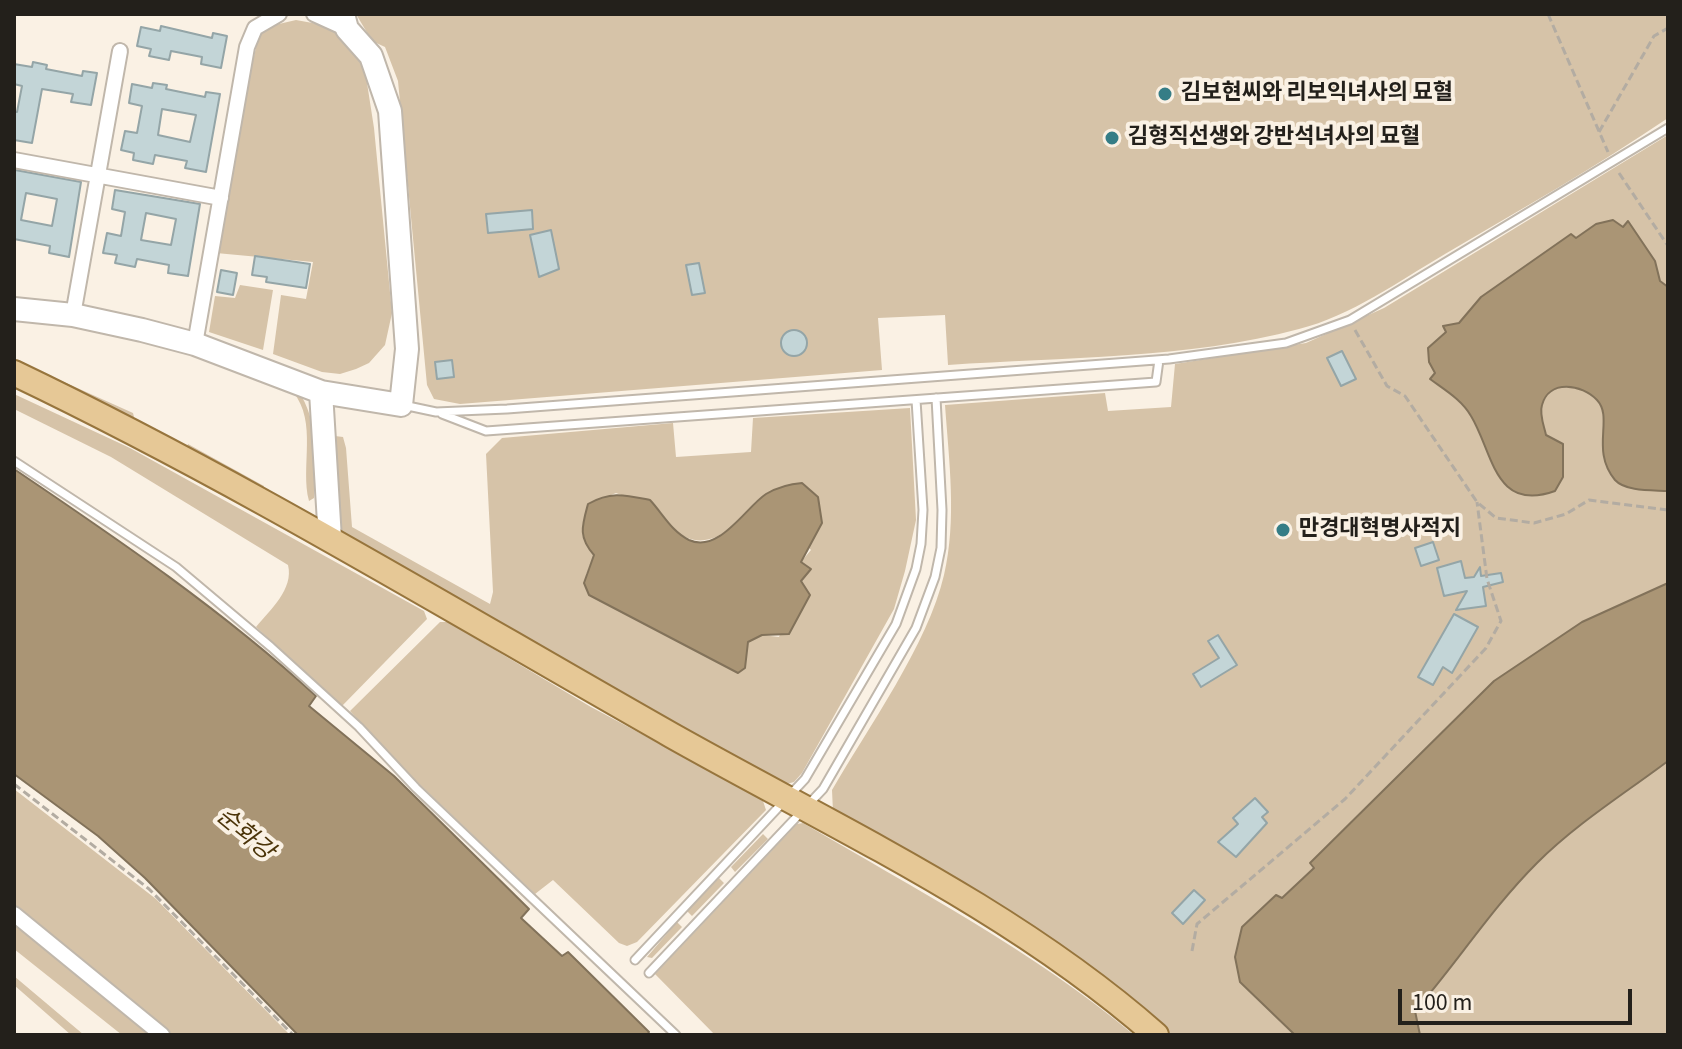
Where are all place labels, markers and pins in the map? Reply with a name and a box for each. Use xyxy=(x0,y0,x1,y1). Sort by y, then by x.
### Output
place label: 김보현씨와 리보익녀사의 묘혈 xyxy=(1181,81,1453,107)
marker: 김보현씨와 리보익녀사의 묘혈 xyxy=(1156,85,1174,103)
place label: 김형직선생와 강반석녀사의 묘혈 xyxy=(1128,125,1420,151)
marker: 김형직선생와 강반석녀사의 묘혈 xyxy=(1103,129,1121,147)
place label: 만경대혁명사적지 xyxy=(1299,517,1461,543)
marker: 만경대혁명사적지 xyxy=(1274,521,1292,539)

